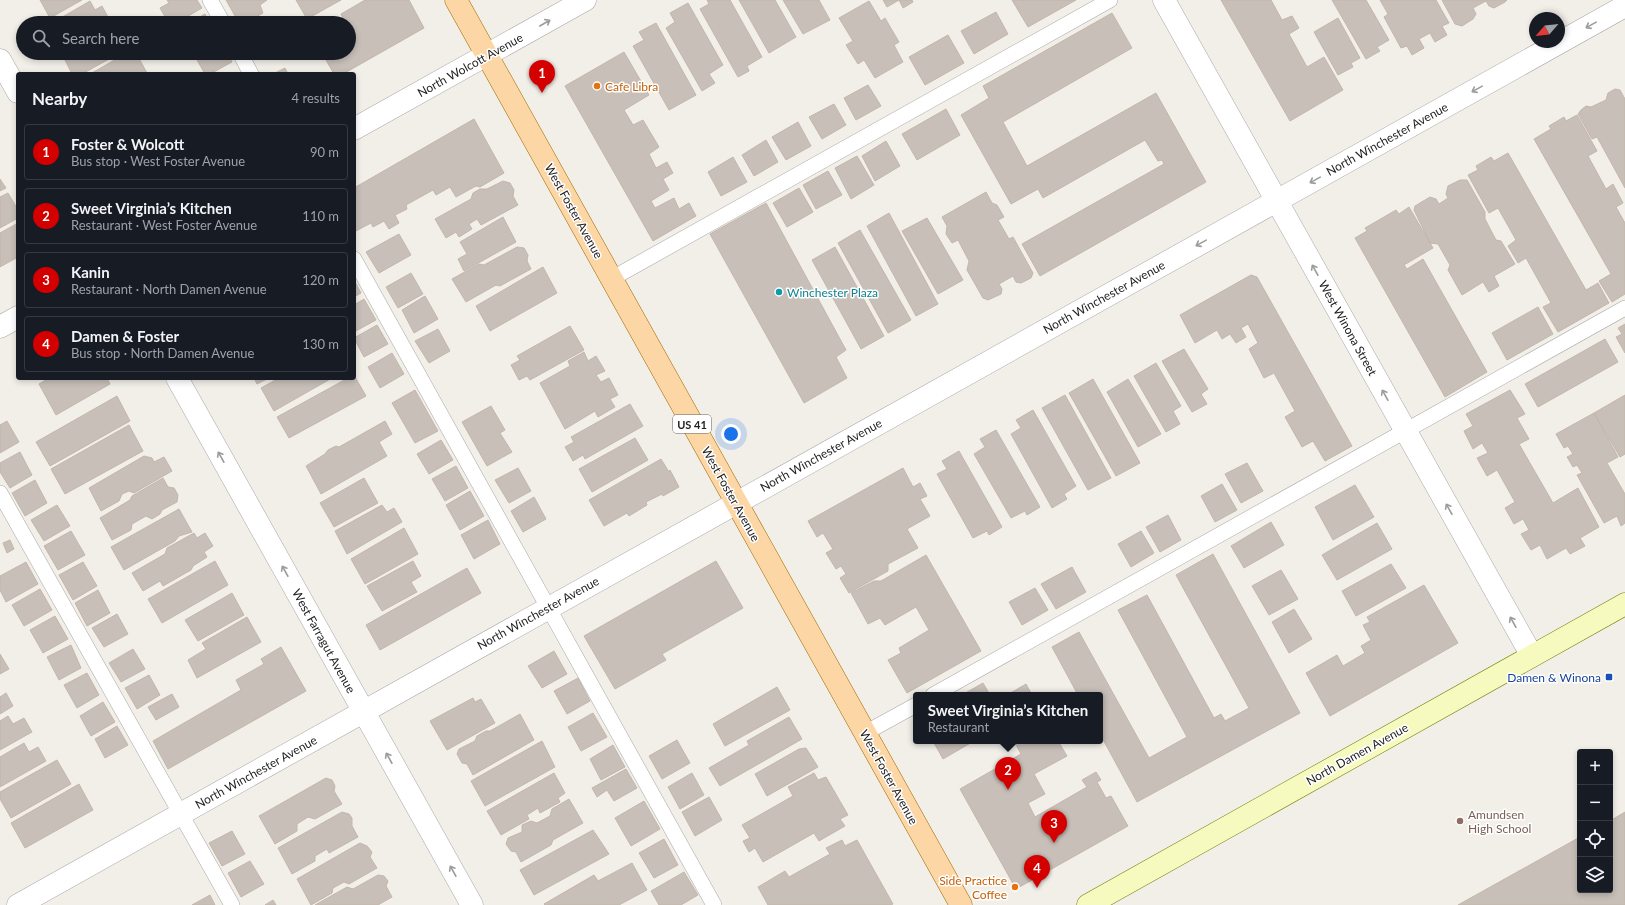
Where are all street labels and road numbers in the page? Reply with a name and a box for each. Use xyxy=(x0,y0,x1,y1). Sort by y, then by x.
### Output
street label: North Wolcott Avenue xyxy=(415,30,525,100)
street label: North Winchester Avenue xyxy=(1323,99,1451,179)
street label: West Foster Avenue xyxy=(542,161,606,261)
street label: North Winchester Avenue xyxy=(1040,257,1168,337)
street label: West Winona Street xyxy=(1316,278,1381,379)
road number: US 41 xyxy=(673,415,711,433)
street label: North Winchester Avenue xyxy=(757,415,885,495)
street label: West Foster Avenue xyxy=(699,444,763,544)
street label: North Winchester Avenue xyxy=(474,573,602,653)
street label: West Farragut Avenue xyxy=(289,586,359,696)
street label: North Damen Avenue xyxy=(1303,720,1411,788)
street label: West Foster Avenue xyxy=(857,727,921,827)
street label: North Winchester Avenue xyxy=(192,732,320,812)

